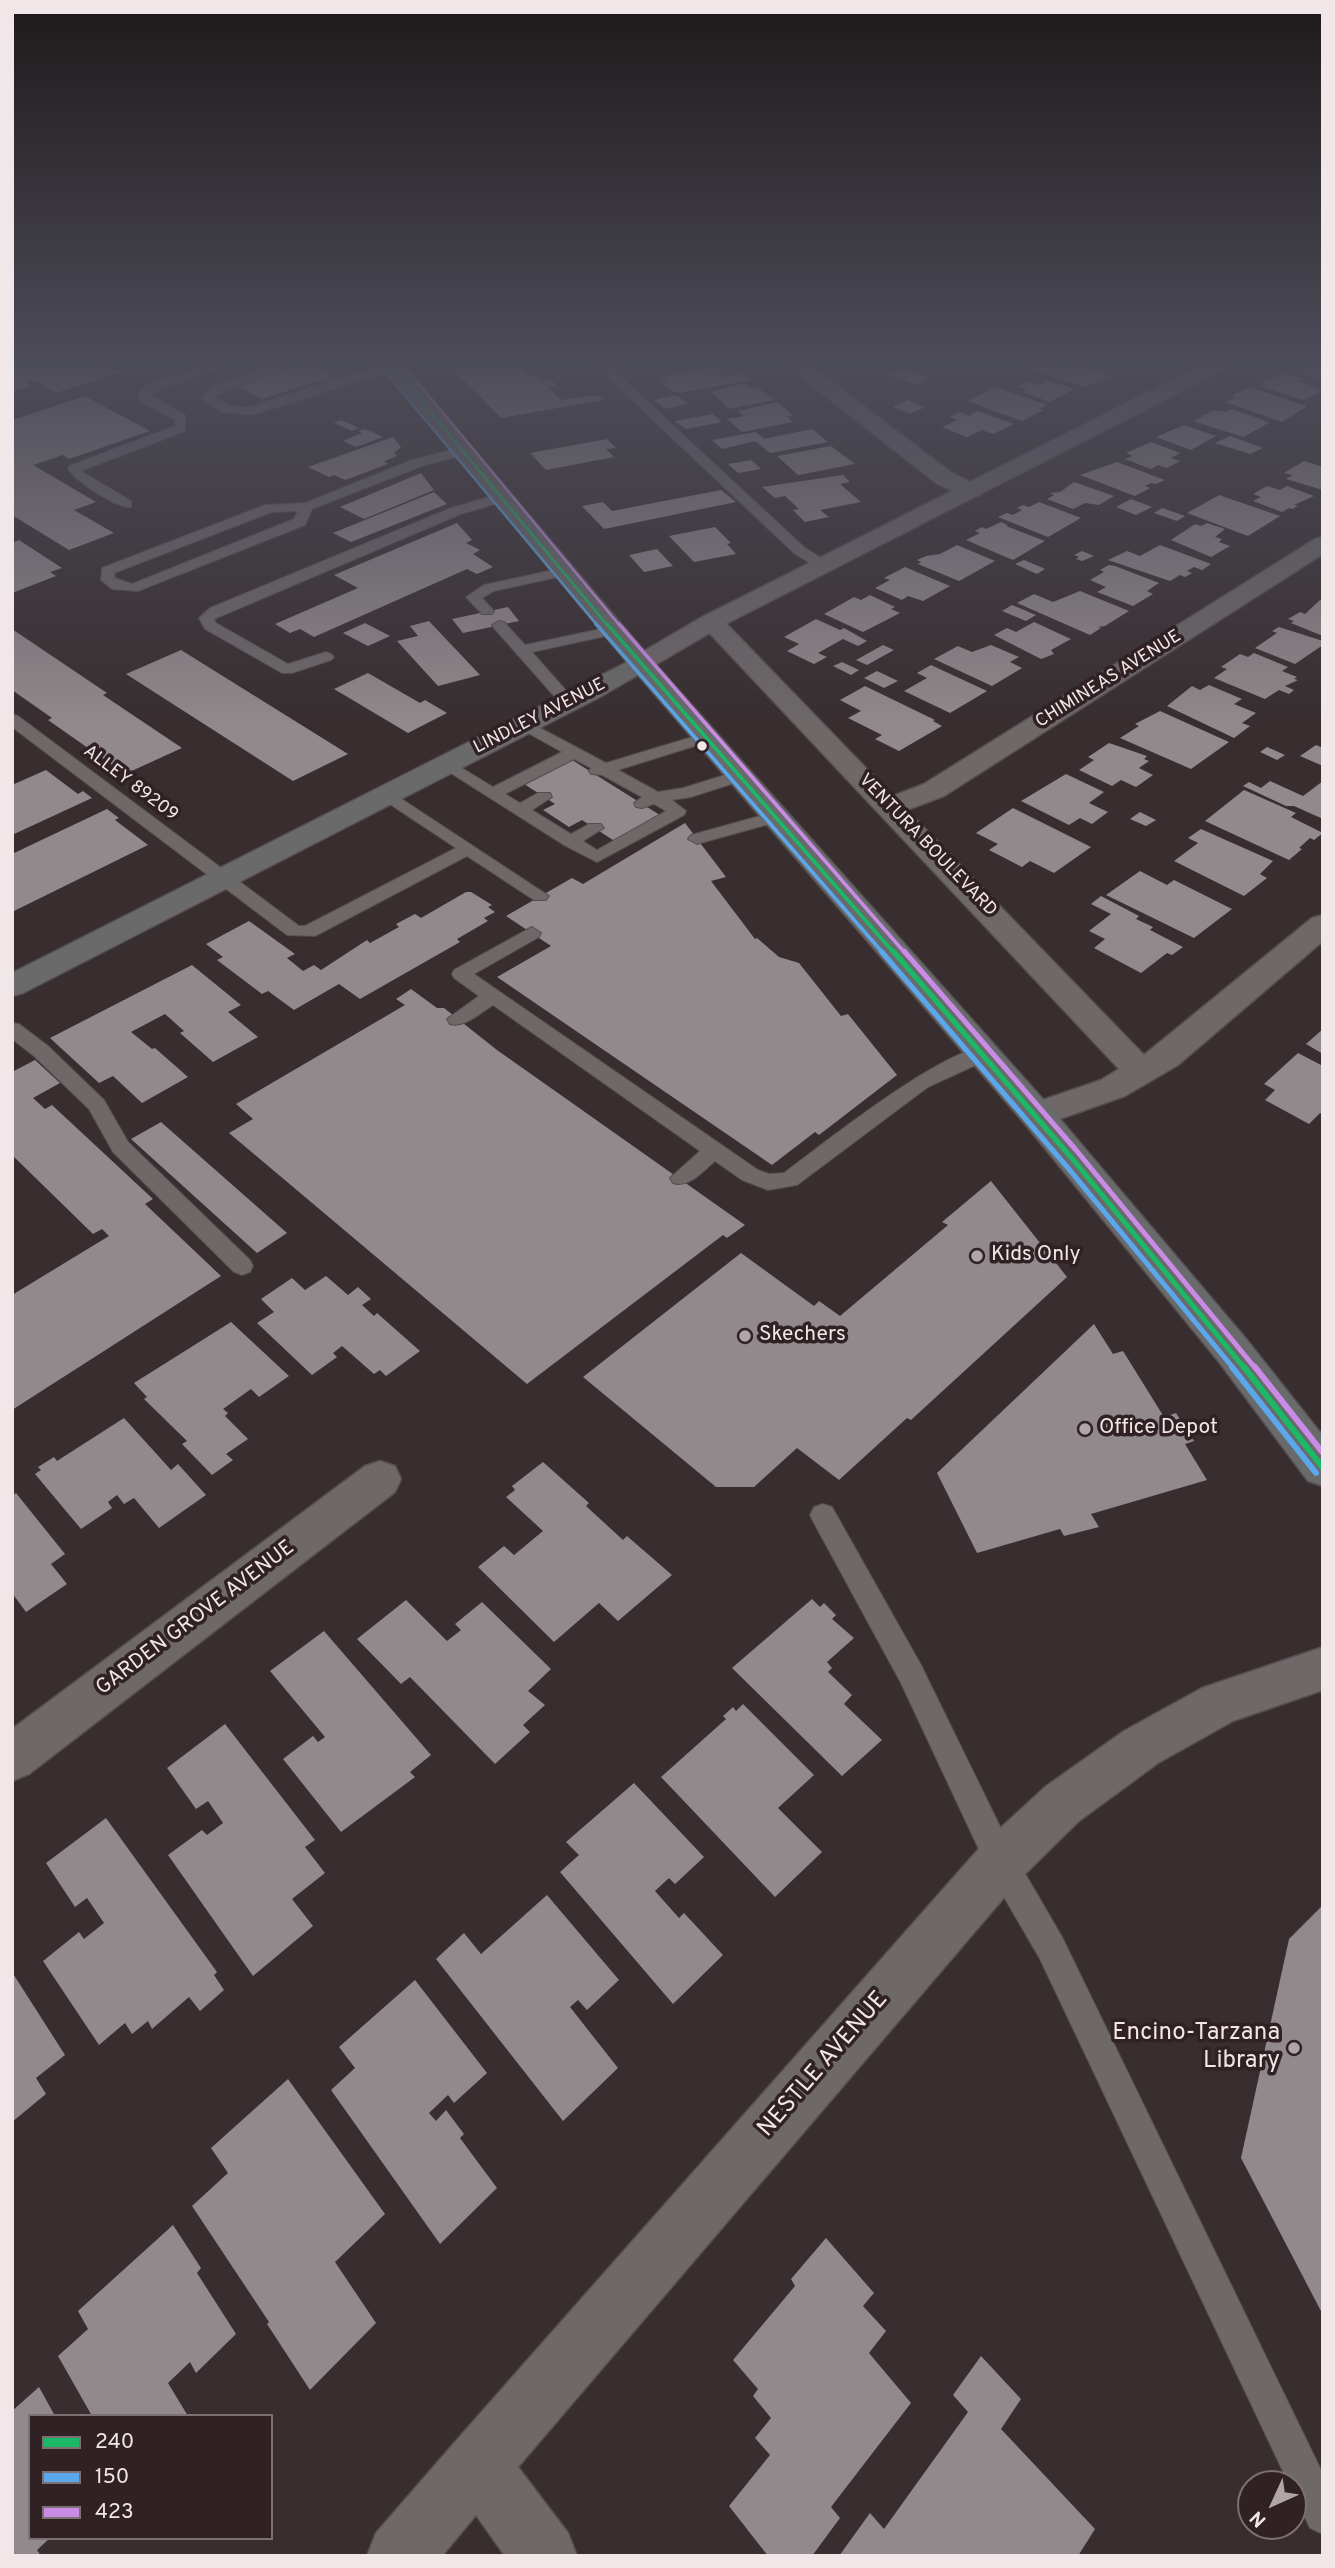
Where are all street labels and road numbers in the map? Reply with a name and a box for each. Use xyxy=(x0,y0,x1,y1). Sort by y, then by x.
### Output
street label: CHIMINEAS AVENUE xyxy=(1032,626,1186,734)
street label: LINDLEY AVENUE xyxy=(471,674,609,760)
street label: ALLEY 89209 xyxy=(78,741,182,827)
street label: VENTURA BOULEVARD xyxy=(853,770,1001,922)
street label: GARDEN GROVE AVENUE xyxy=(92,1536,300,1702)
street label: NESTLE AVENUE xyxy=(753,1986,895,2144)

